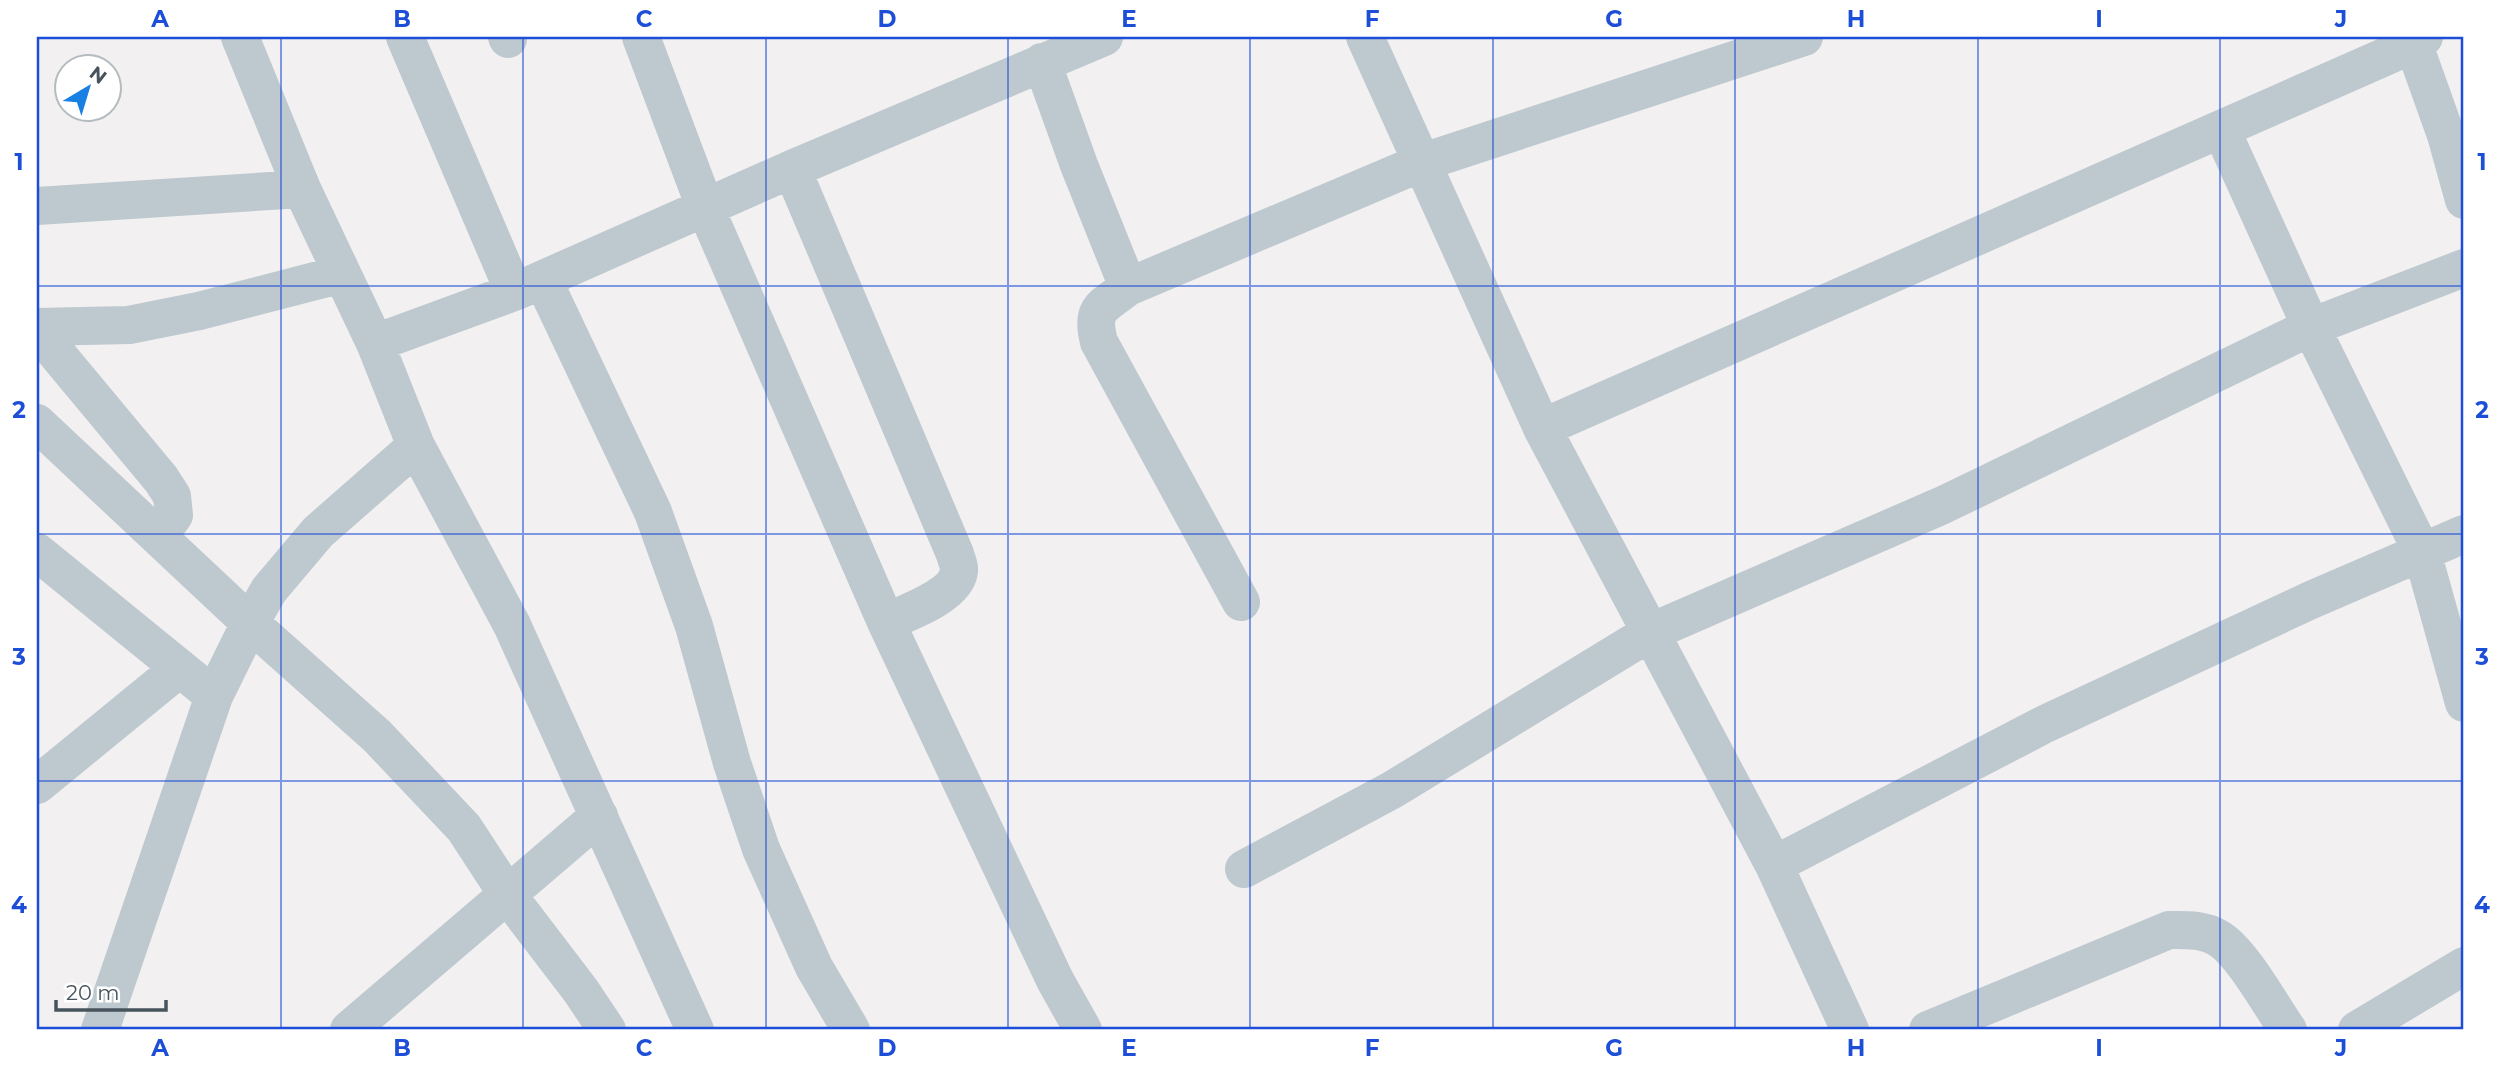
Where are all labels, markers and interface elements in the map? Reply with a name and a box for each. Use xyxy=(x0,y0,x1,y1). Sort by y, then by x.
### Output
text: A xyxy=(150,5,169,33)
text: B xyxy=(393,5,411,33)
text: C xyxy=(636,5,653,33)
text: D xyxy=(878,5,897,33)
text: E xyxy=(1121,5,1137,33)
text: F xyxy=(1365,5,1380,33)
text: G xyxy=(1605,5,1623,33)
text: H xyxy=(1847,5,1865,33)
text: I xyxy=(2095,5,2103,33)
text: J xyxy=(2334,5,2347,33)
north arrow xyxy=(52,52,122,122)
text: N xyxy=(85,61,111,89)
text: 1 xyxy=(14,148,24,176)
text: 1 xyxy=(2477,148,2487,176)
text: 2 xyxy=(12,396,26,424)
text: 2 xyxy=(2475,396,2489,424)
text: 3 xyxy=(11,643,26,671)
text: 3 xyxy=(2474,643,2489,671)
text: 4 xyxy=(11,891,27,919)
text: 4 xyxy=(2474,891,2490,919)
scale bar xyxy=(56,969,166,1013)
text: 20 m xyxy=(66,980,120,1005)
text: A xyxy=(150,1034,169,1062)
text: B xyxy=(393,1034,411,1062)
text: C xyxy=(636,1034,653,1062)
text: D xyxy=(878,1034,897,1062)
text: E xyxy=(1121,1034,1137,1062)
text: F xyxy=(1365,1034,1380,1062)
text: G xyxy=(1605,1034,1623,1062)
text: H xyxy=(1847,1034,1865,1062)
text: I xyxy=(2095,1034,2103,1062)
text: J xyxy=(2334,1034,2347,1062)

